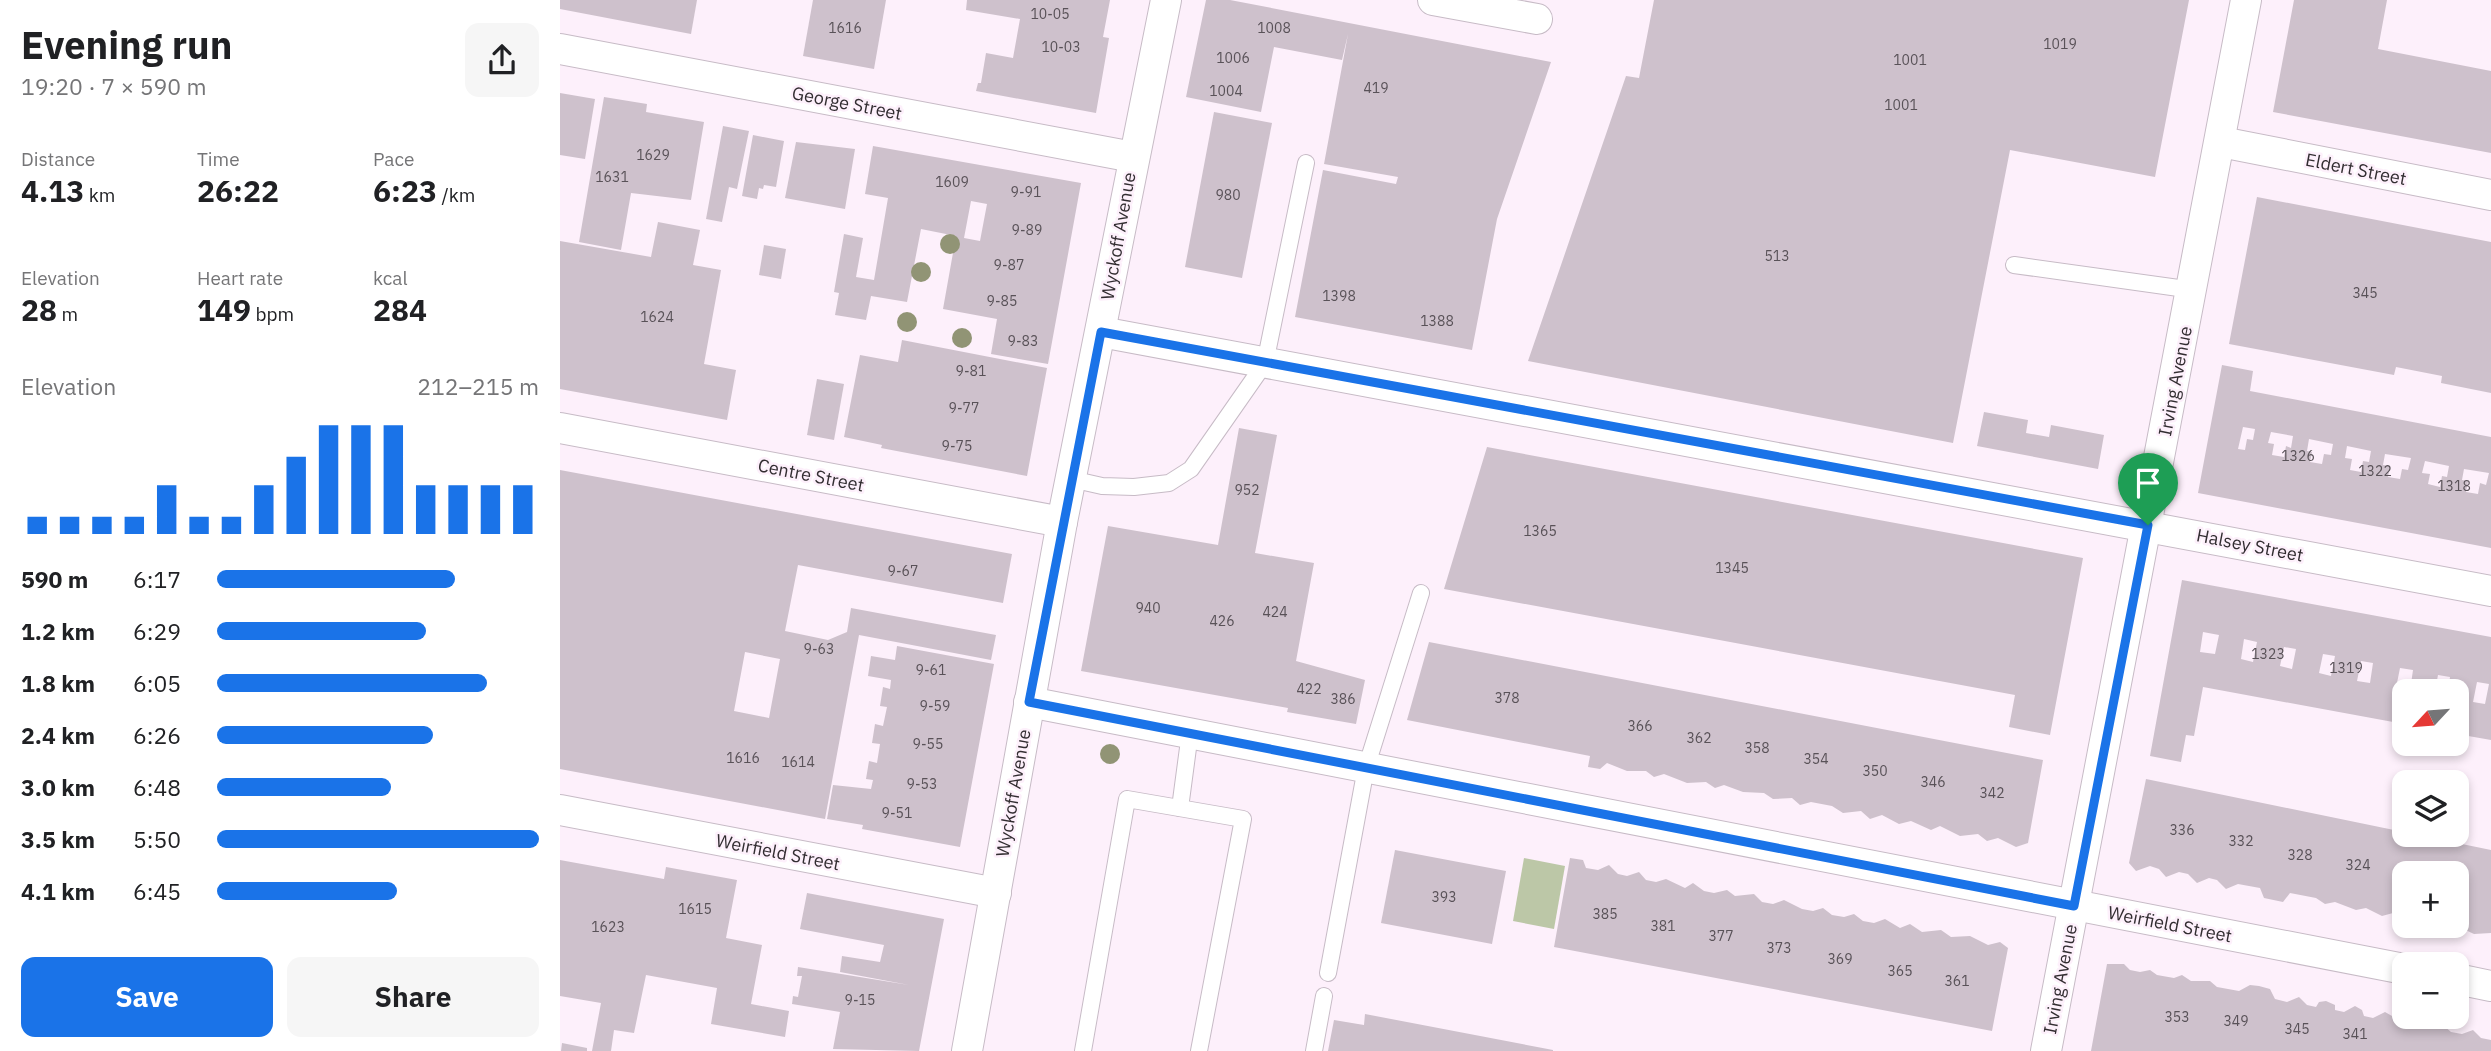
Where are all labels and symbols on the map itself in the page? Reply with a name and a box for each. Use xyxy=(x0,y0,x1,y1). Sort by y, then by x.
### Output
house number: 10-05 xyxy=(1030,5,1070,23)
house number: 1616 xyxy=(828,19,862,37)
house number: 1008 xyxy=(1257,19,1291,37)
house number: 1019 xyxy=(2043,35,2077,53)
house number: 10-03 xyxy=(1041,38,1081,56)
house number: 1006 xyxy=(1216,49,1250,67)
house number: 1001 xyxy=(1893,51,1927,69)
house number: 419 xyxy=(1363,79,1389,97)
street label: George Street xyxy=(790,81,904,125)
house number: 1004 xyxy=(1209,82,1243,100)
house number: 1001 xyxy=(1884,96,1918,114)
house number: 1629 xyxy=(636,146,670,164)
street label: Eldert Street xyxy=(2304,148,2408,190)
house number: 1631 xyxy=(595,168,629,186)
street label: Wyckoff Avenue xyxy=(1095,170,1141,302)
house number: 1609 xyxy=(935,173,969,191)
house number: 9-91 xyxy=(1011,183,1041,201)
house number: 980 xyxy=(1215,186,1241,204)
house number: 9-89 xyxy=(1012,221,1042,239)
house number: 513 xyxy=(1764,247,1790,265)
house number: 9-87 xyxy=(994,256,1024,274)
house number: 345 xyxy=(2352,284,2378,302)
house number: 1398 xyxy=(1322,287,1356,305)
house number: 9-85 xyxy=(987,292,1017,310)
house number: 1624 xyxy=(640,308,674,326)
house number: 1388 xyxy=(1420,312,1454,330)
street label: Irving Avenue xyxy=(2153,324,2197,438)
house number: 9-83 xyxy=(1008,332,1038,350)
house number: 9-81 xyxy=(956,362,986,380)
house number: 9-77 xyxy=(949,399,979,417)
house number: 9-75 xyxy=(942,437,972,455)
house number: 1326 xyxy=(2281,447,2315,465)
street label: Centre Street xyxy=(756,453,866,497)
pin xyxy=(2118,453,2178,525)
house number: 1322 xyxy=(2358,462,2392,480)
house number: 1318 xyxy=(2437,477,2471,495)
house number: 952 xyxy=(1234,481,1260,499)
house number: 1365 xyxy=(1523,522,1557,540)
street label: Halsey Street xyxy=(2195,523,2305,567)
house number: 1345 xyxy=(1715,559,1749,577)
house number: 9-67 xyxy=(888,562,918,580)
house number: 940 xyxy=(1135,599,1161,617)
house number: 424 xyxy=(1262,603,1288,621)
house number: 426 xyxy=(1209,612,1235,630)
house number: 9-63 xyxy=(804,640,834,658)
house number: 1323 xyxy=(2251,645,2285,663)
house number: 1319 xyxy=(2329,659,2363,677)
house number: 9-61 xyxy=(916,661,946,679)
north arrow xyxy=(2392,679,2469,756)
house number: 422 xyxy=(1296,680,1322,698)
house number: 378 xyxy=(1494,689,1520,707)
house number: 386 xyxy=(1330,690,1356,708)
house number: 9-59 xyxy=(920,697,950,715)
house number: 366 xyxy=(1627,717,1653,735)
street label: Wyckoff Avenue xyxy=(990,727,1036,859)
house number: 362 xyxy=(1686,729,1712,747)
house number: 9-55 xyxy=(913,735,943,753)
house number: 358 xyxy=(1744,739,1770,757)
house number: 1616 xyxy=(726,749,760,767)
house number: 354 xyxy=(1803,750,1829,768)
house number: 1614 xyxy=(781,753,815,771)
house number: 350 xyxy=(1862,762,1888,780)
house number: 346 xyxy=(1920,773,1946,791)
house number: 9-53 xyxy=(907,775,937,793)
house number: 342 xyxy=(1979,784,2005,802)
house number: 9-51 xyxy=(882,804,912,822)
house number: 336 xyxy=(2169,821,2195,839)
street label: Weirfield Street xyxy=(714,829,842,875)
house number: 332 xyxy=(2228,832,2254,850)
house number: 328 xyxy=(2287,846,2313,864)
house number: 324 xyxy=(2345,856,2371,874)
house number: 393 xyxy=(1431,888,1457,906)
house number: 1615 xyxy=(678,900,712,918)
street label: Weirfield Street xyxy=(2106,901,2234,947)
house number: 385 xyxy=(1592,905,1618,923)
house number: 381 xyxy=(1650,917,1676,935)
house number: 1623 xyxy=(591,918,625,936)
street label: Irving Avenue xyxy=(2038,922,2082,1036)
house number: 377 xyxy=(1708,927,1734,945)
house number: 373 xyxy=(1766,939,1792,957)
house number: 369 xyxy=(1827,950,1853,968)
house number: 365 xyxy=(1887,962,1913,980)
house number: 361 xyxy=(1944,972,1970,990)
house number: 9-15 xyxy=(845,991,875,1009)
house number: 353 xyxy=(2164,1008,2190,1026)
house number: 349 xyxy=(2223,1012,2249,1030)
house number: 345 xyxy=(2284,1020,2310,1038)
house number: 341 xyxy=(2342,1025,2368,1043)

